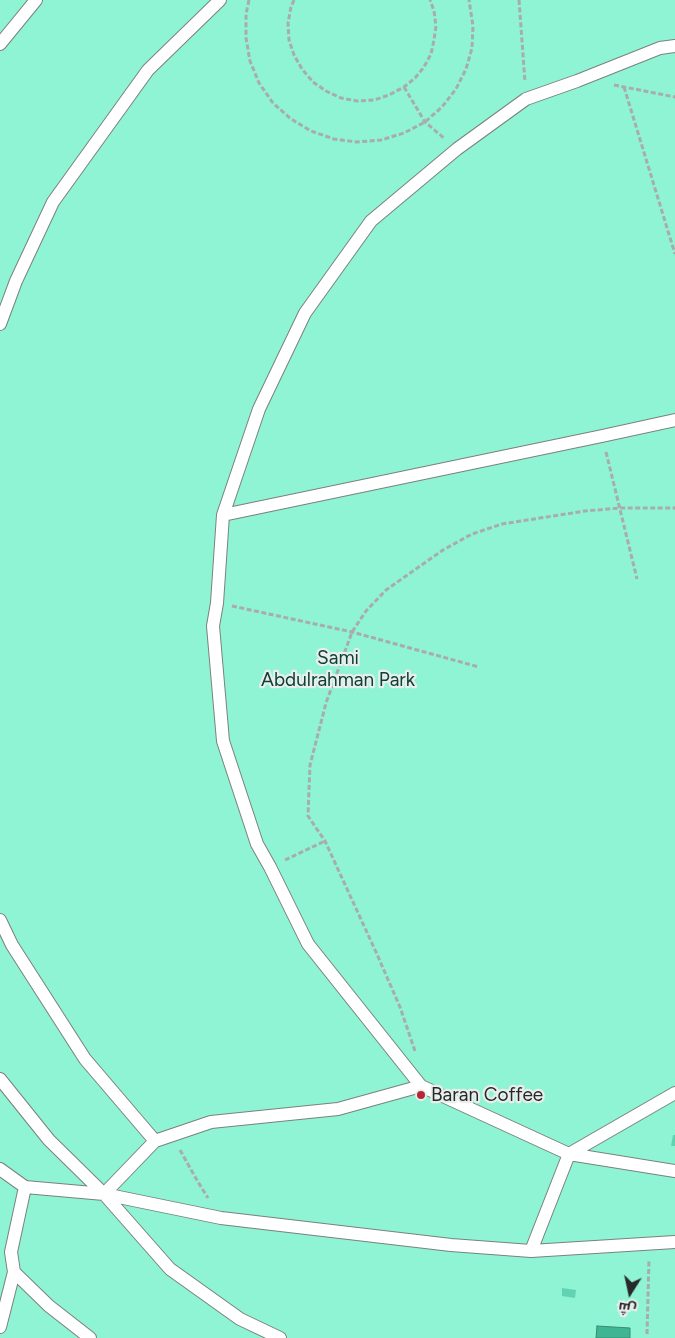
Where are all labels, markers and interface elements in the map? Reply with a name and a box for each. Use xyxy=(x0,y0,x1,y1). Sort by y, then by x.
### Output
park label: Sami Abdulrahman Park xyxy=(261,647,415,691)
place label: Baran Coffee xyxy=(431,1084,543,1106)
marker: Baran Coffee xyxy=(415,1089,427,1101)
north arrow xyxy=(605,1268,655,1318)
text: ش xyxy=(617,1298,638,1318)

